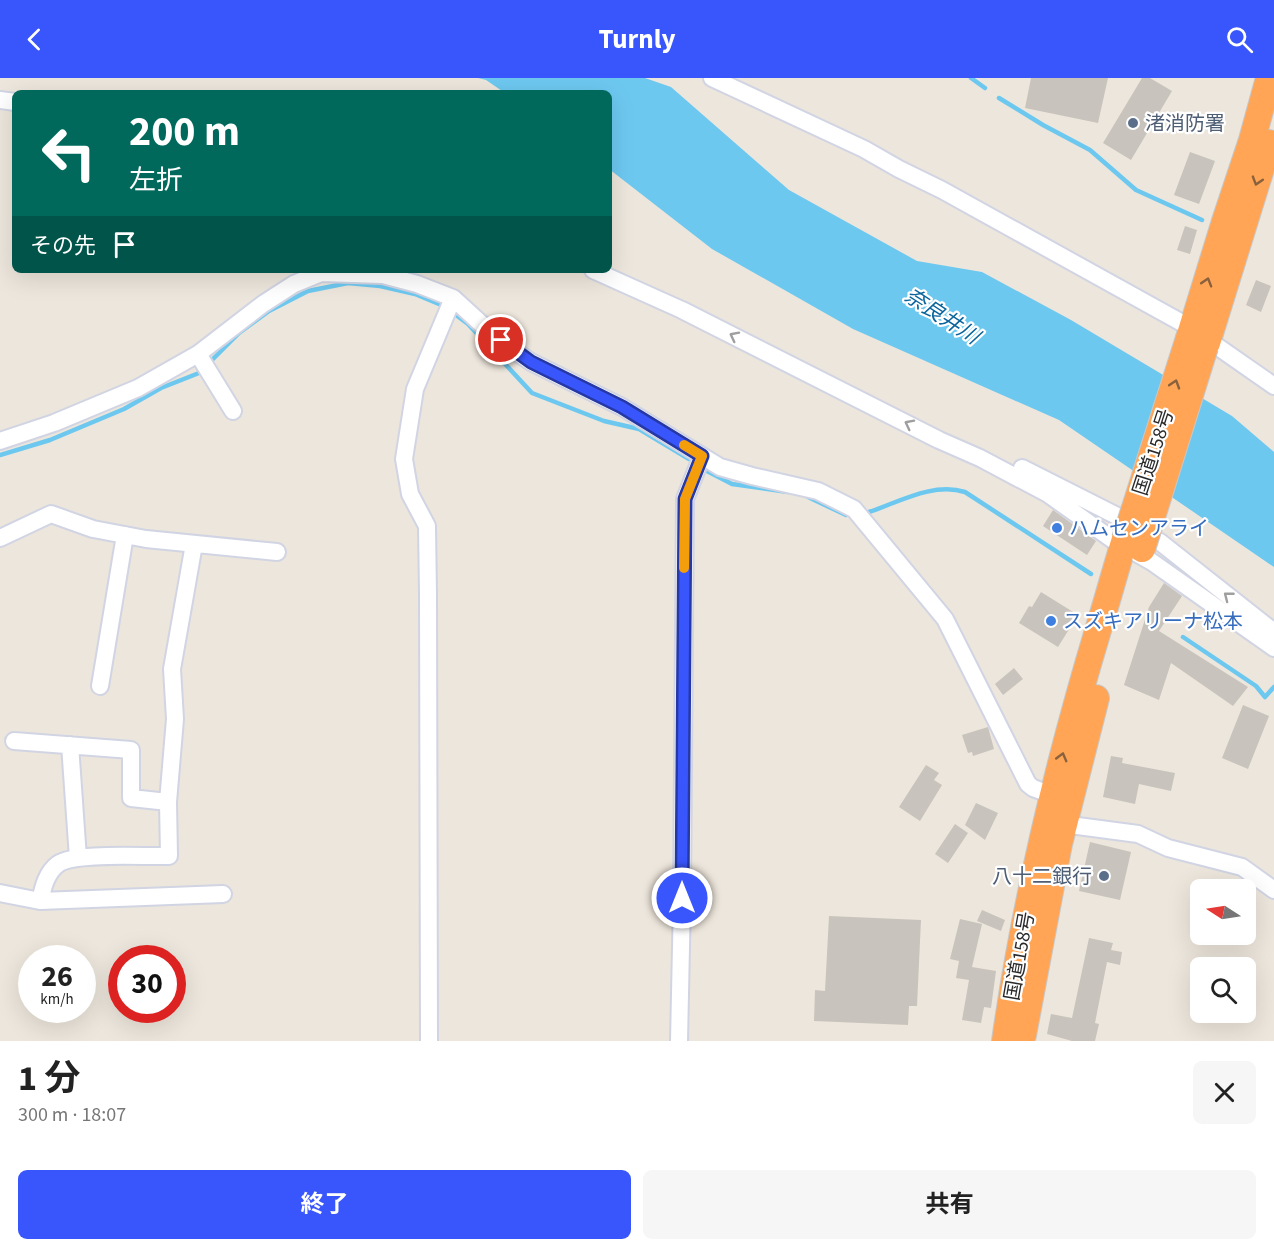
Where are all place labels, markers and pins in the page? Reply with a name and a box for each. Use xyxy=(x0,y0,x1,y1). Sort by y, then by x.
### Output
place label: 渚消防署 xyxy=(1145,110,1225,138)
marker: 渚消防署 xyxy=(1126,116,1140,130)
pin xyxy=(475,314,526,365)
place label: ハムセンアライ xyxy=(1069,515,1209,543)
marker: ハムセンアライ xyxy=(1050,521,1064,535)
place label: スズキアリーナ松本 xyxy=(1063,608,1243,636)
marker: スズキアリーナ松本 xyxy=(1044,614,1058,628)
place label: 八十二銀行 xyxy=(992,863,1092,891)
marker: 八十二銀行 xyxy=(1097,869,1111,883)

